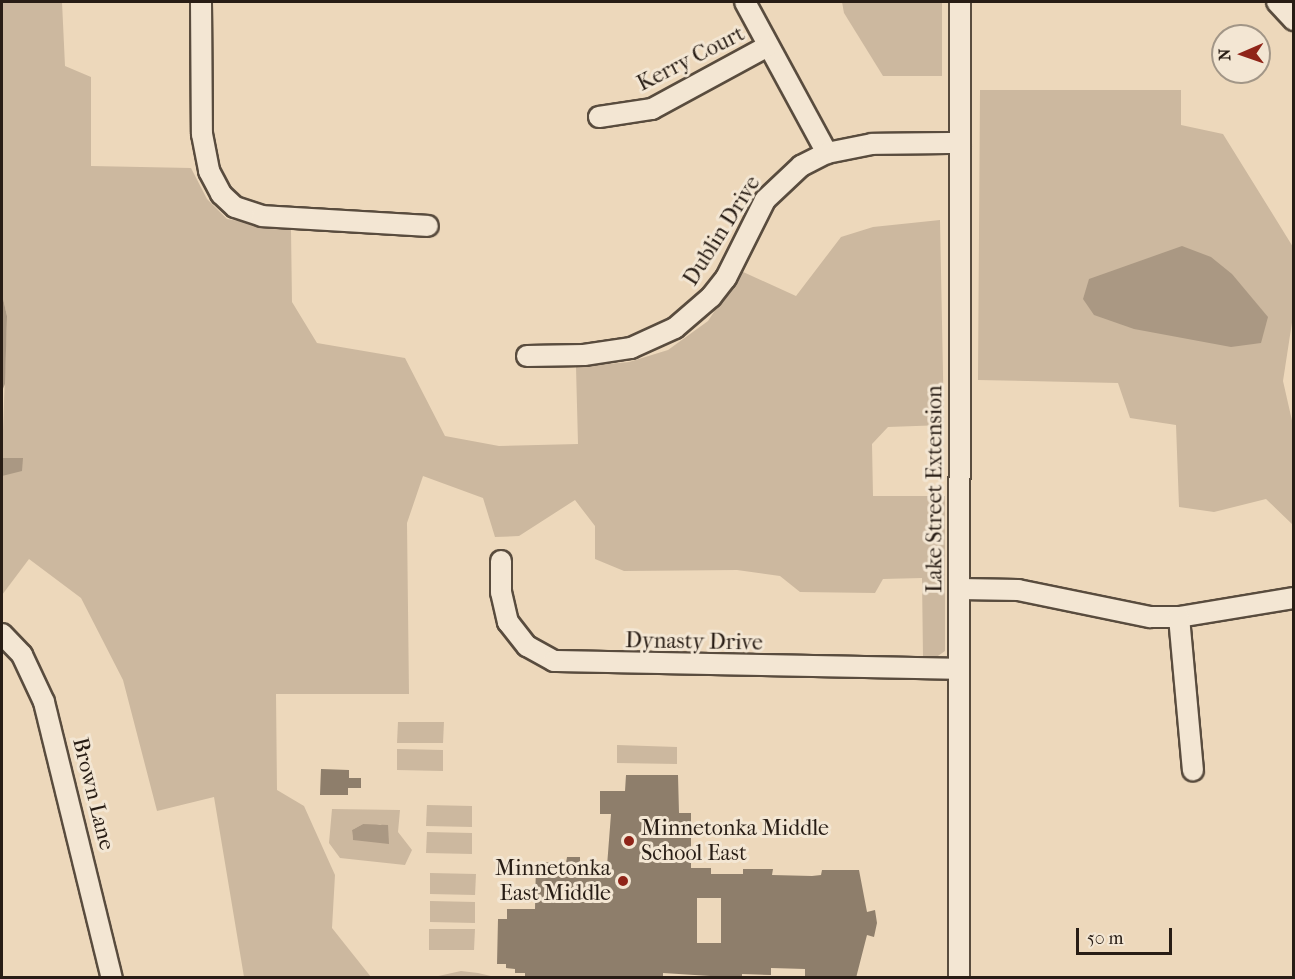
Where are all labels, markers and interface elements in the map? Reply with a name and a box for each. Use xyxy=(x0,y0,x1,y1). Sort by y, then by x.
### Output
street label: Kerry Court xyxy=(633,21,749,97)
north arrow xyxy=(1211,24,1271,84)
text: N xyxy=(1215,48,1234,61)
street label: Dublin Drive xyxy=(678,171,766,291)
street label: Lake Street Extension xyxy=(922,385,948,593)
street label: Dynasty Drive xyxy=(625,628,763,656)
street label: Brown Lane xyxy=(66,735,120,853)
place label: Minnetonka Middle School East xyxy=(641,815,829,866)
marker: Minnetonka Middle School East xyxy=(622,834,636,848)
place label: Minnetonka East Middle xyxy=(495,855,611,906)
marker: Minnetonka East Middle xyxy=(616,874,630,888)
scale bar xyxy=(1079,916,1175,954)
text: 50 m xyxy=(1087,928,1123,949)

